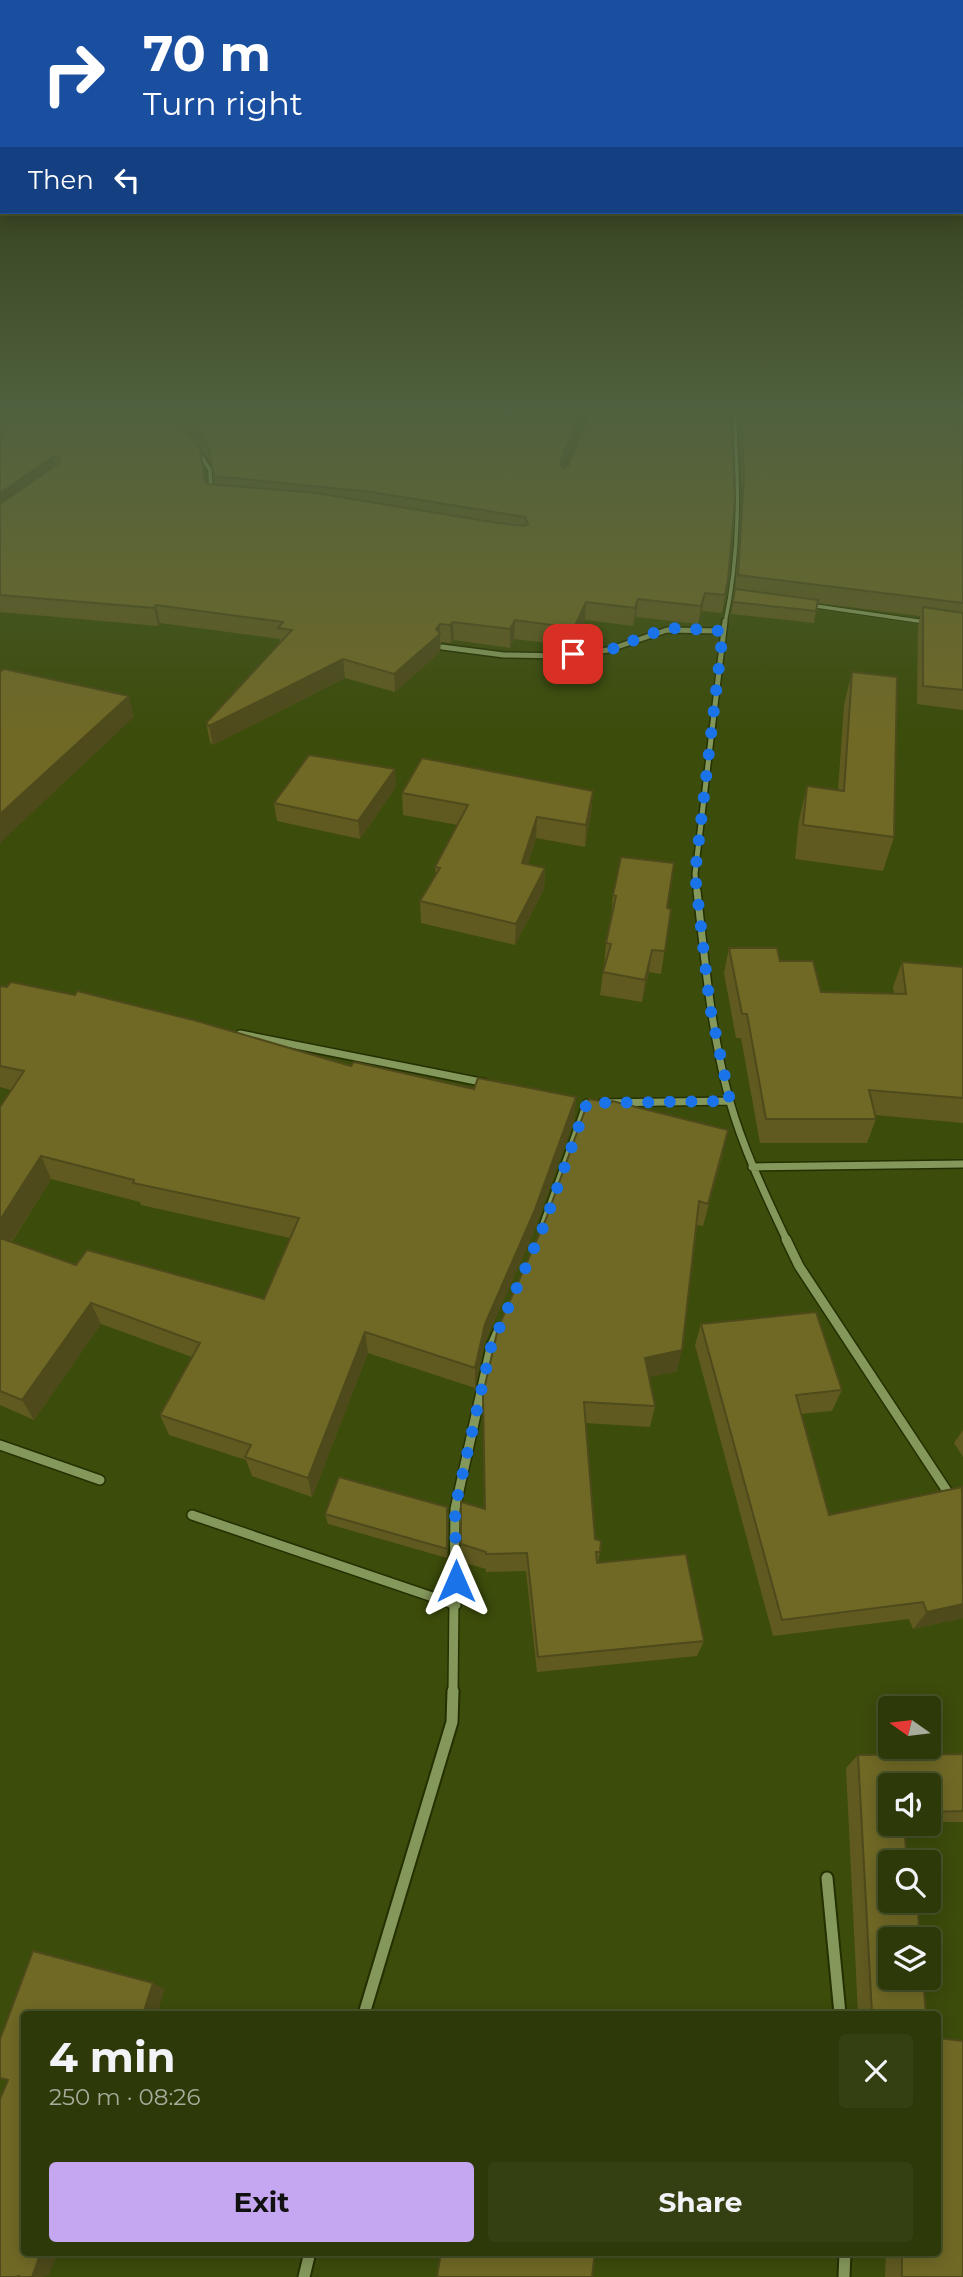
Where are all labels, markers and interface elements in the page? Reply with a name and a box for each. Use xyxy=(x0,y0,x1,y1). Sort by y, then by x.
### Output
text: 70 m xyxy=(143,24,271,83)
icon: right xyxy=(28,28,119,119)
text: Turn right xyxy=(143,84,303,123)
icon: left xyxy=(108,161,146,199)
text: Then xyxy=(28,164,94,196)
pin xyxy=(543,624,603,684)
icon: arrive xyxy=(554,635,592,673)
position arrow xyxy=(419,1544,493,1618)
north arrow xyxy=(878,1696,942,1759)
map controls xyxy=(878,1696,941,1990)
button: sound xyxy=(878,1773,941,1836)
button: search xyxy=(878,1850,941,1913)
button: layers xyxy=(878,1927,941,1990)
text: 4 min xyxy=(49,2031,176,2083)
button: close xyxy=(839,2034,913,2108)
text: 250 m · 08:26 xyxy=(49,2083,200,2111)
button: Exit xyxy=(49,2162,474,2242)
button: Share xyxy=(488,2162,913,2242)

